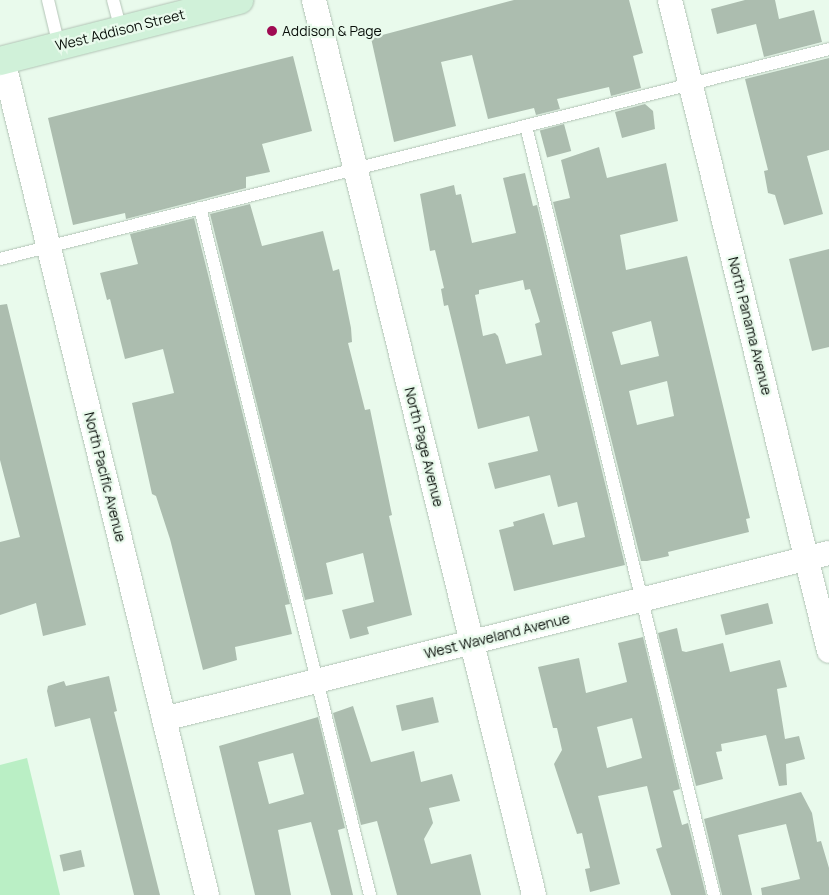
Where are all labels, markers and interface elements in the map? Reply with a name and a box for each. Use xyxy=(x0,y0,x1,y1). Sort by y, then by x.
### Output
street label: West Addison Street xyxy=(54,6,186,54)
place label: Addison & Page xyxy=(282,23,382,39)
marker: Addison & Page xyxy=(266,25,278,37)
street label: North Panama Avenue xyxy=(725,255,775,397)
street label: North Page Avenue xyxy=(401,385,447,509)
street label: North Pacific Avenue xyxy=(81,410,129,544)
street label: West Waveland Avenue xyxy=(422,610,572,662)

